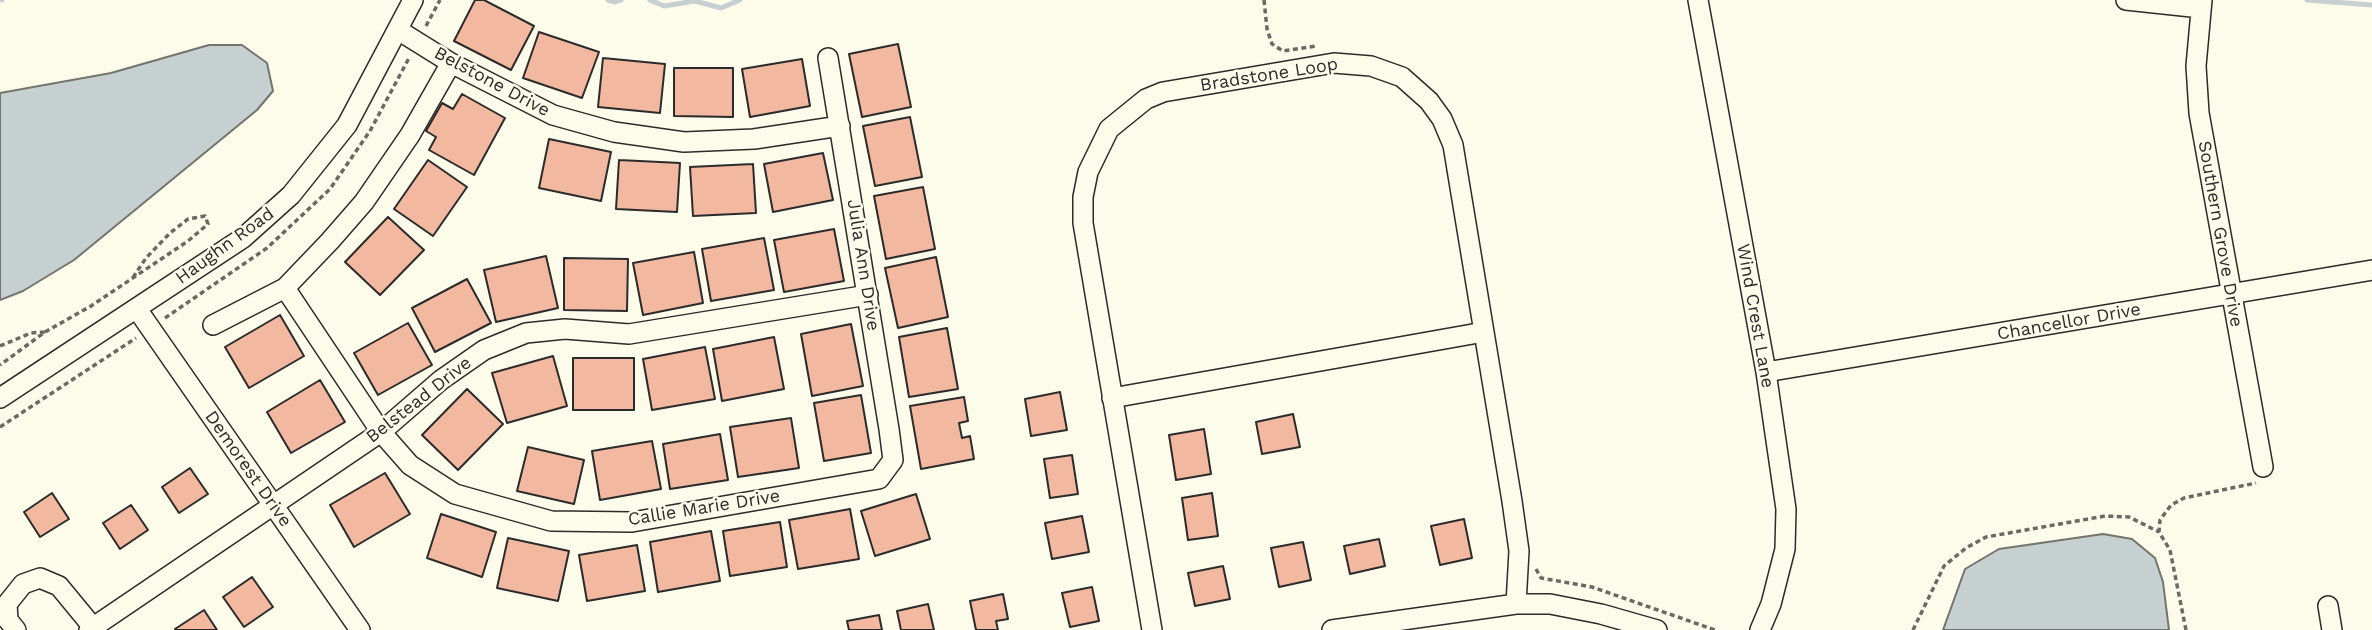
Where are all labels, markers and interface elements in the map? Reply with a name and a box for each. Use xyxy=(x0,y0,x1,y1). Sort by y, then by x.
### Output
street label: Belstone Drive xyxy=(430,42,554,122)
street label: Bradstone Loop xyxy=(1199,53,1339,97)
street label: Southern Grove Drive xyxy=(2193,139,2247,329)
street label: Julia Ann Drive xyxy=(842,198,884,332)
street label: Haughn Road xyxy=(172,203,278,289)
street label: Wind Crest Lane xyxy=(1732,242,1778,390)
street label: Chancellor Drive xyxy=(1996,299,2142,345)
street label: Belstead Drive xyxy=(362,352,476,448)
street label: Demorest Drive xyxy=(200,407,296,531)
street label: Callie Marie Drive xyxy=(626,485,782,531)

